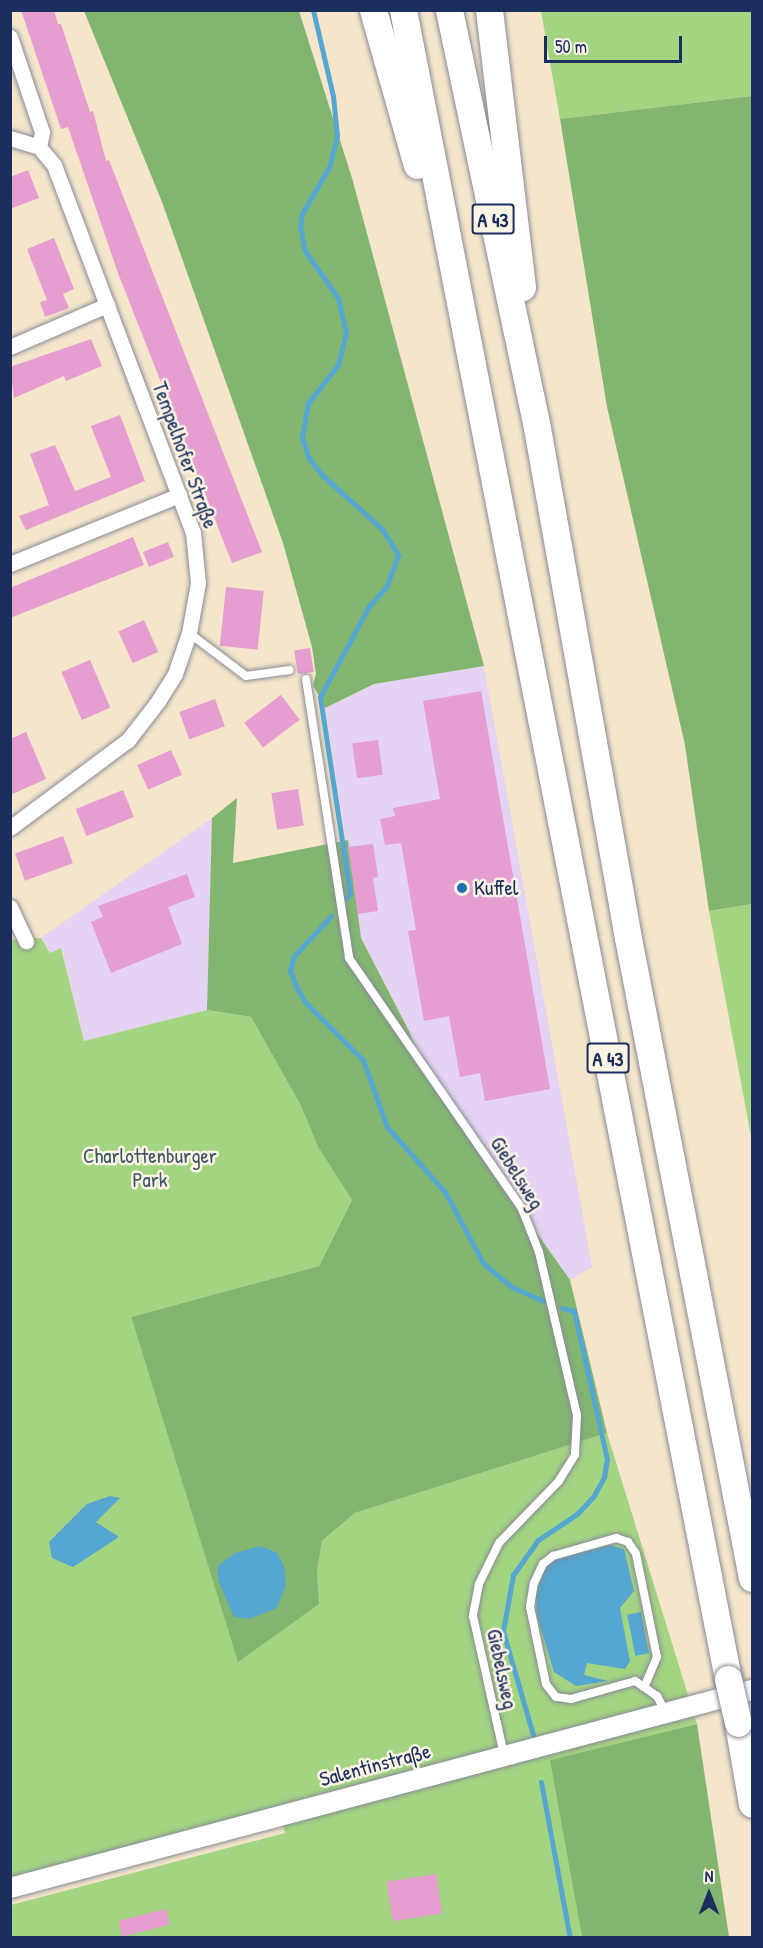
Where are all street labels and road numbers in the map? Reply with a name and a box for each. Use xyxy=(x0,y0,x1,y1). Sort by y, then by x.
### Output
road number: A 43 xyxy=(470,202,516,236)
street label: Tempelhofer Straße xyxy=(147,378,223,532)
road number: A 43 xyxy=(586,1041,630,1075)
street label: Giebelsweg xyxy=(485,1132,549,1214)
street label: Giebelsweg xyxy=(481,1627,523,1711)
street label: Salentinstraße xyxy=(317,1738,433,1792)

